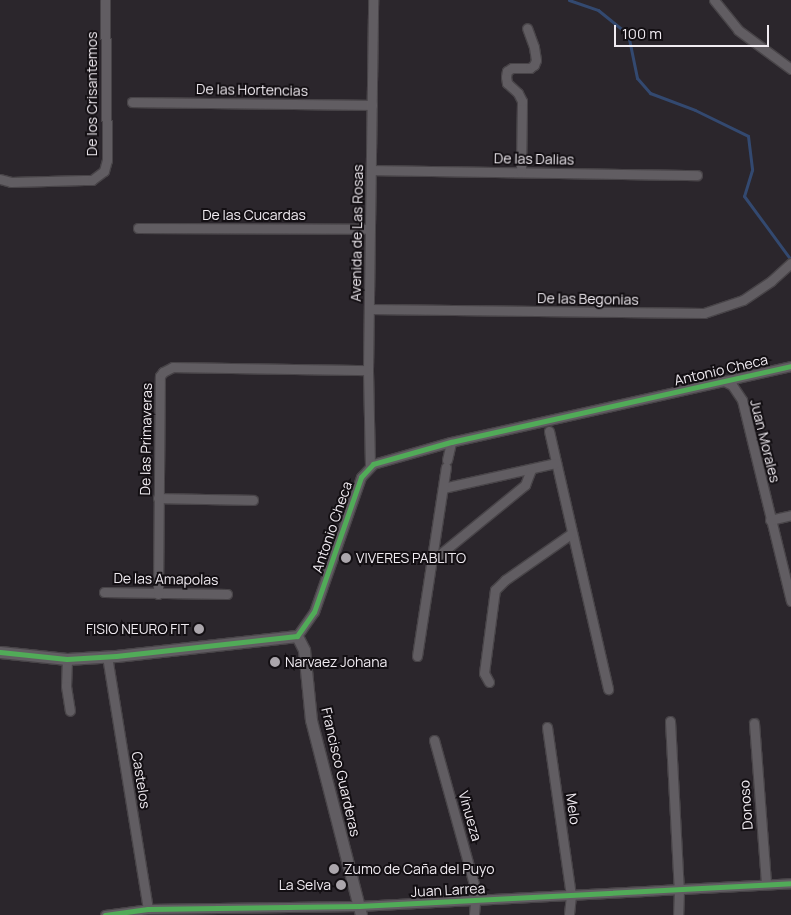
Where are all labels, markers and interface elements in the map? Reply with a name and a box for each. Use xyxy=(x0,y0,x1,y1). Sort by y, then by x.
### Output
scale bar xyxy=(616,15,771,47)
text: 100 m xyxy=(622,23,662,44)
street label: De los Crisantemos xyxy=(84,32,100,156)
street label: De las Hortencias xyxy=(196,81,308,99)
street label: De las Dalias xyxy=(494,150,574,168)
street label: Avenida de Las Rosas xyxy=(347,164,367,302)
street label: De las Cucardas xyxy=(202,207,306,223)
street label: De las Begonias xyxy=(537,290,639,308)
street label: Antonio Checa xyxy=(673,351,769,389)
street label: De las Primaveras xyxy=(137,383,155,495)
street label: Juan Morales xyxy=(747,398,783,484)
street label: Antonio Checa xyxy=(309,479,355,575)
place label: VIVERES PABLITO xyxy=(356,550,466,566)
marker: VIVERES PABLITO xyxy=(340,552,352,564)
street label: De las Amapolas xyxy=(113,570,219,588)
place label: FISIO NEURO FIT xyxy=(86,621,189,637)
marker: FISIO NEURO FIT xyxy=(193,623,205,635)
place label: Narvaez Johana xyxy=(285,654,387,670)
marker: Narvaez Johana xyxy=(269,656,281,668)
street label: Francisco Guarderas xyxy=(318,706,364,838)
street label: Castelos xyxy=(128,750,154,810)
street label: Donoso xyxy=(736,780,756,830)
street label: Vinueza xyxy=(455,789,485,843)
street label: Melo xyxy=(562,792,584,826)
place label: Zumo de Caña del Puyo xyxy=(344,861,494,877)
marker: Zumo de Caña del Puyo xyxy=(328,863,340,875)
place label: La Selva xyxy=(279,877,331,893)
marker: La Selva xyxy=(335,879,347,891)
street label: Juan Larrea xyxy=(410,880,486,900)

